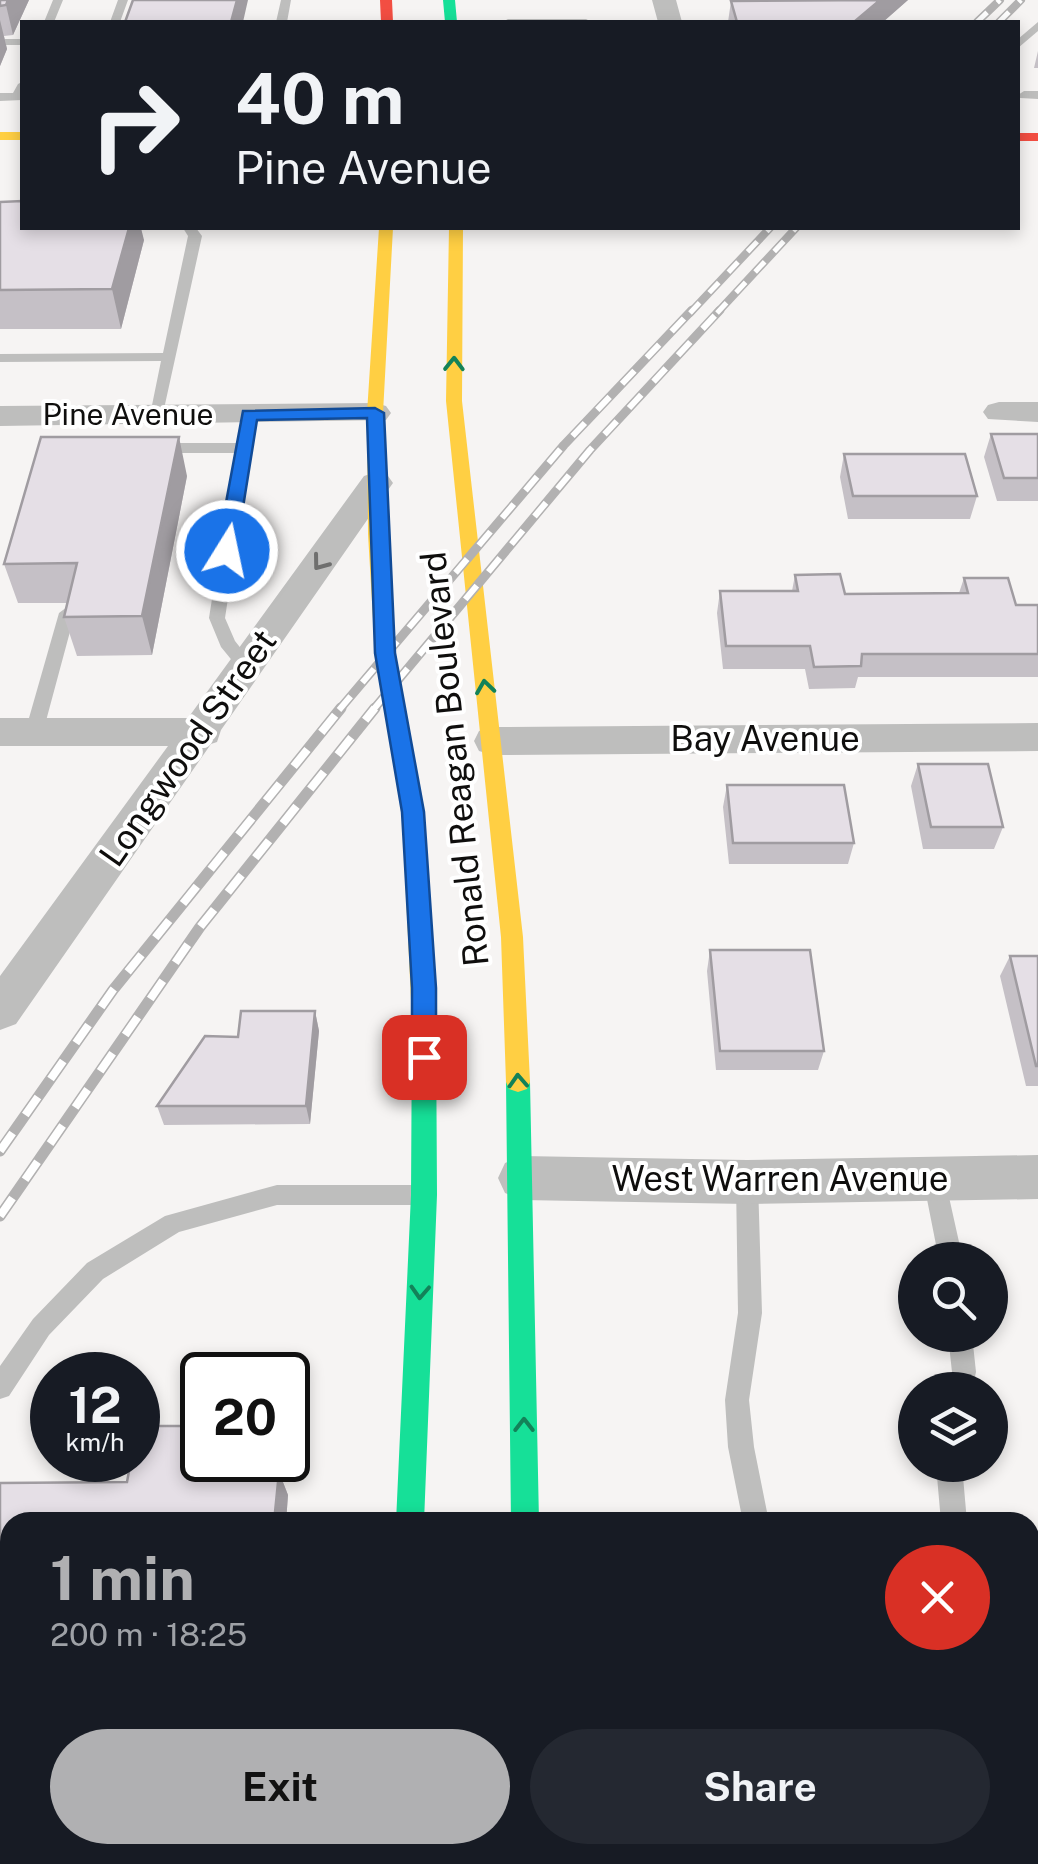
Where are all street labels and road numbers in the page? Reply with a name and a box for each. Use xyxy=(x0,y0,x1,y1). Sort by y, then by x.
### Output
street label: Pine Avenue xyxy=(42,396,214,432)
street label: Ronald Reagan Boulevard xyxy=(412,550,497,968)
street label: Longwood Street xyxy=(91,621,285,874)
street label: Bay Avenue xyxy=(670,718,860,759)
street label: West Warren Avenue xyxy=(611,1158,949,1199)

